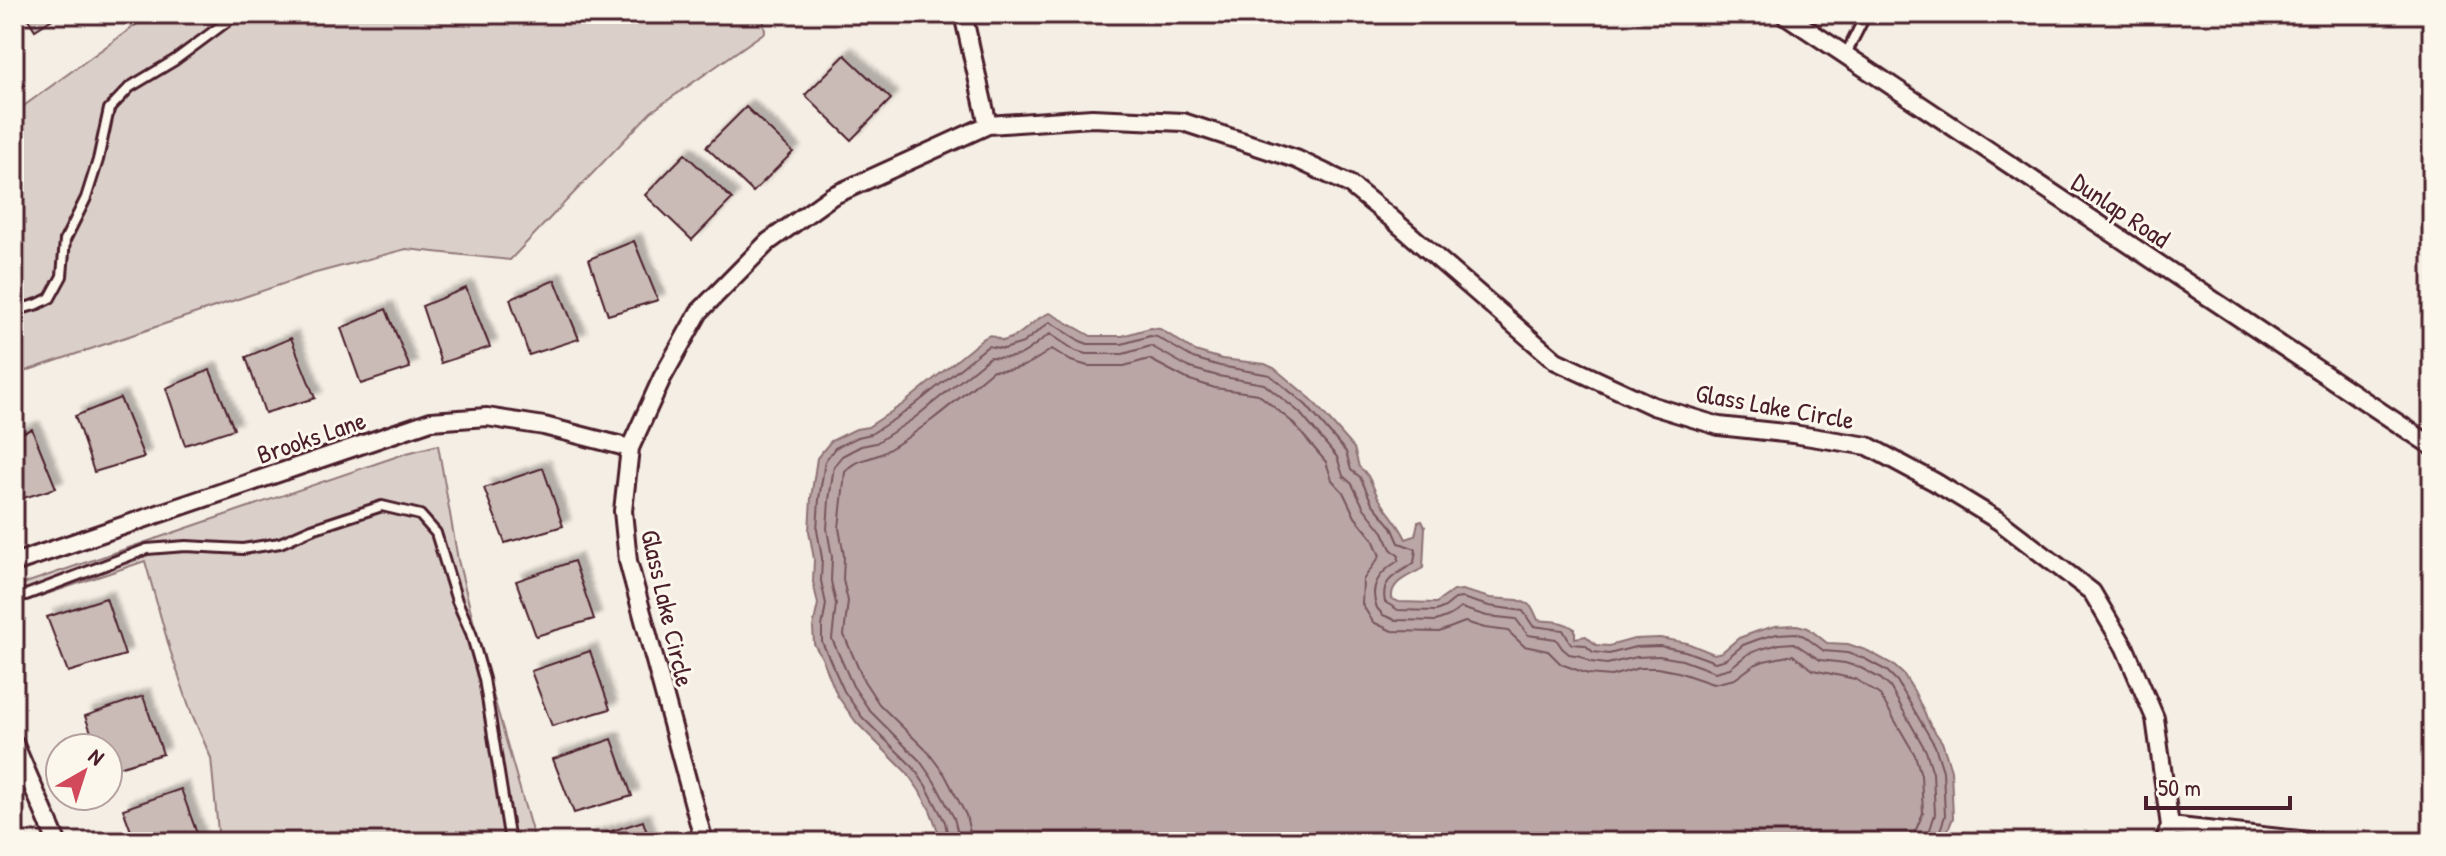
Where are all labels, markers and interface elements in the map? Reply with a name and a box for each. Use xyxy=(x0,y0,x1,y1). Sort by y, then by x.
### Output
street label: Dunlap Road xyxy=(2065,164,2177,256)
street label: Glass Lake Circle xyxy=(1693,375,1857,437)
street label: Brooks Lane xyxy=(252,402,370,472)
street label: Glass Lake Circle xyxy=(633,526,703,690)
north arrow xyxy=(44,732,124,812)
text: N xyxy=(83,741,111,772)
scale bar xyxy=(2146,760,2290,810)
text: 50 m xyxy=(2158,771,2201,803)

